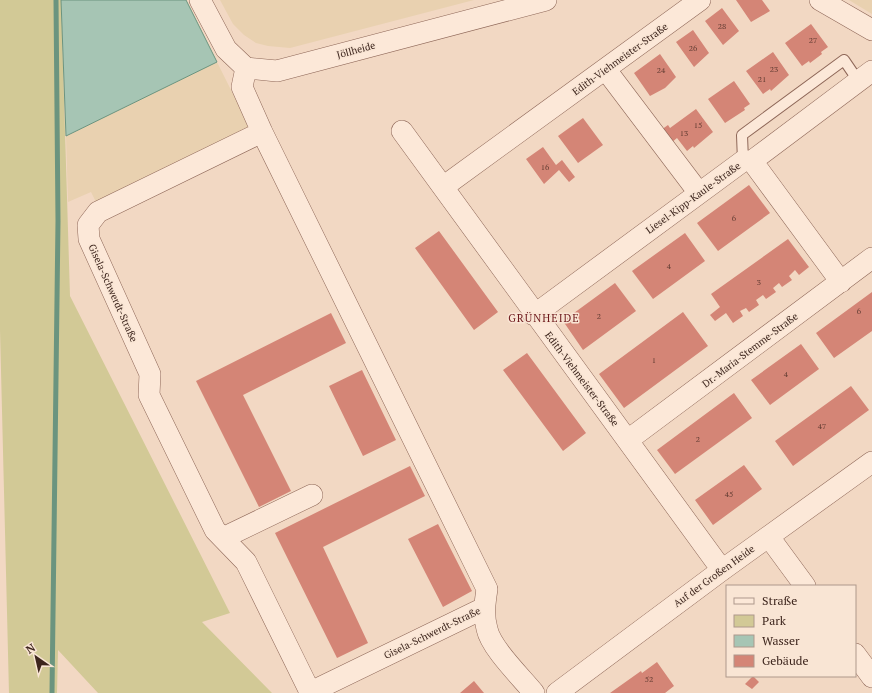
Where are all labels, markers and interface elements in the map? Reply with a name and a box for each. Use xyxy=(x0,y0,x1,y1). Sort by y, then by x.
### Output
street label: Edith-Viehmeister-Straße xyxy=(570,20,670,98)
house number: 28 xyxy=(718,21,726,31)
house number: 27 xyxy=(809,35,817,45)
street label: Jöllheide xyxy=(335,39,377,61)
house number: 26 xyxy=(689,43,698,53)
house number: 23 xyxy=(770,64,778,74)
house number: 24 xyxy=(657,65,666,75)
house number: 21 xyxy=(758,74,766,84)
house number: 15 xyxy=(694,120,702,130)
house number: 13 xyxy=(680,128,688,138)
street label: Liesel-Kipp-Kaule-Straße xyxy=(643,159,743,237)
house number: 16 xyxy=(541,162,550,172)
house number: 6 xyxy=(732,213,737,223)
street label: Gisela-Schwerdt-Straße xyxy=(86,242,140,344)
house number: 4 xyxy=(667,261,672,271)
house number: 3 xyxy=(757,277,761,287)
house number: 6 xyxy=(857,306,862,316)
street label: Dr.-Maria-Stemme-Straße xyxy=(699,310,801,390)
district label: GRÜNHEIDE xyxy=(508,311,580,325)
house number: 2 xyxy=(597,311,601,321)
street label: Edith-Viehmeister-Straße xyxy=(542,329,622,429)
house number: 1 xyxy=(652,355,656,365)
house number: 4 xyxy=(784,369,789,379)
house number: 47 xyxy=(818,421,826,431)
house number: 2 xyxy=(696,434,700,444)
house number: 45 xyxy=(725,489,733,499)
street label: Auf der Großen Heide xyxy=(671,542,757,610)
legend xyxy=(726,585,856,677)
text: Straße xyxy=(762,593,797,608)
street label: Gisela-Schwerdt-Straße xyxy=(382,604,482,662)
text: Park xyxy=(762,613,787,628)
text: Wasser xyxy=(762,633,800,648)
north arrow xyxy=(16,637,56,677)
text: N xyxy=(23,640,38,657)
text: Gebäude xyxy=(762,653,808,668)
house number: 52 xyxy=(645,674,653,684)

